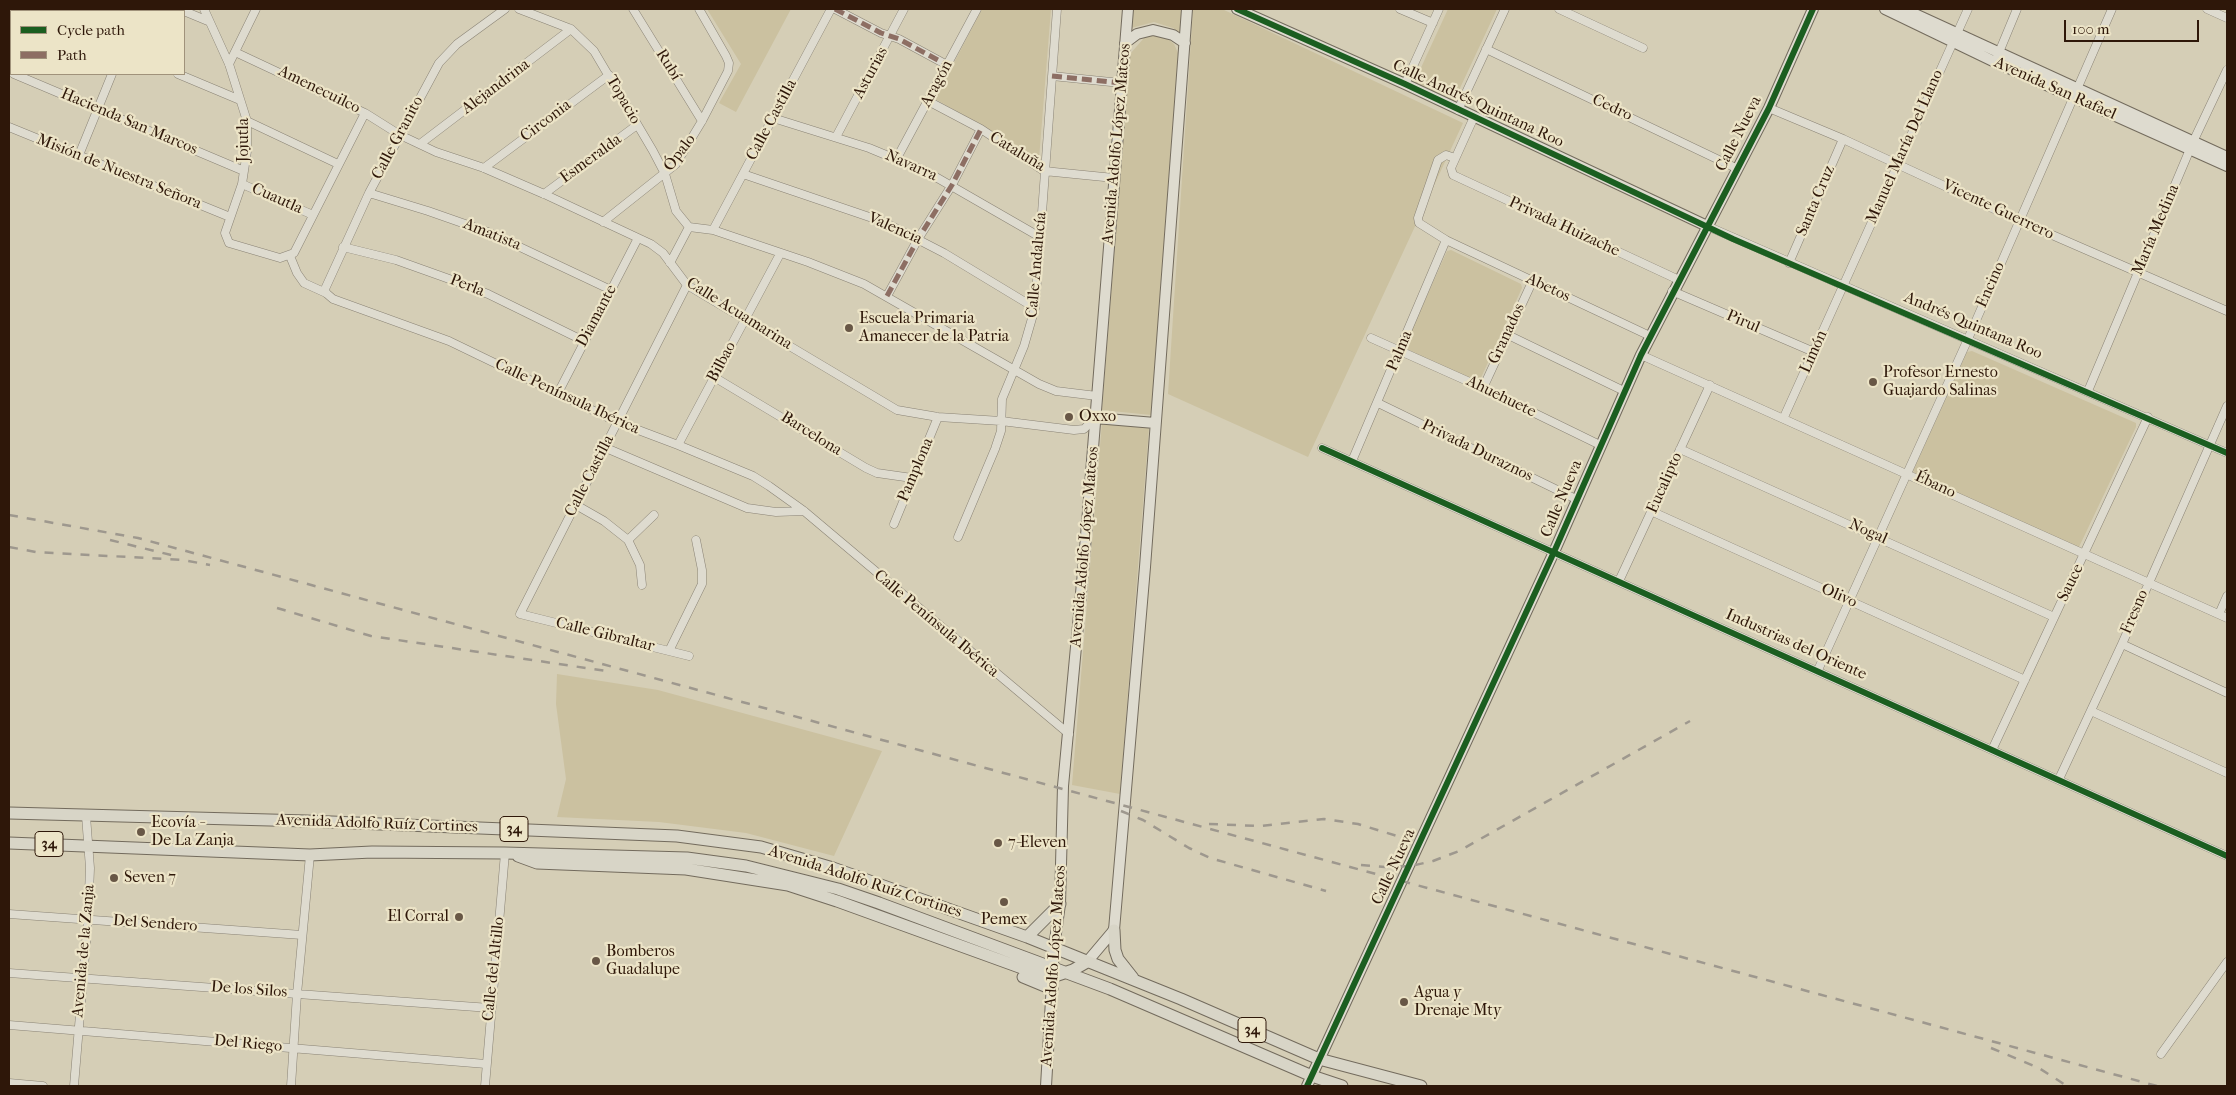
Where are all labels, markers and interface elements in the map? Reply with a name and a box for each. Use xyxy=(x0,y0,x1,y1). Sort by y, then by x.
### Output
legend xyxy=(10,10,185,75)
scale bar xyxy=(2066,10,2201,42)
text: 100 m xyxy=(2072,20,2110,38)
text: Cycle path xyxy=(57,21,125,39)
street label: Avenida Adolfo López Mateos xyxy=(1099,43,1135,245)
street label: Asturias xyxy=(849,44,893,102)
text: Path xyxy=(57,46,87,64)
street label: Rubí xyxy=(651,46,685,84)
street label: Avenida San Rafael xyxy=(1991,53,2119,125)
street label: Alejandrina xyxy=(458,55,534,119)
street label: Calle Andrés Quintana Roo xyxy=(1389,56,1567,152)
street label: Aragón xyxy=(917,57,957,111)
street label: Amenecuilco xyxy=(275,62,363,118)
street label: Manuel María Del Llano xyxy=(1862,67,1948,227)
street label: Topacio xyxy=(601,72,645,128)
street label: Calle Castilla xyxy=(743,76,801,164)
street label: Hacienda San Marcos xyxy=(58,85,200,159)
street label: Cedro xyxy=(1589,90,1635,126)
street label: Calle Granito xyxy=(368,93,428,183)
street label: Calle Nueva xyxy=(1712,93,1766,175)
street label: Circonia xyxy=(517,96,575,146)
street label: Jojutla xyxy=(234,118,254,162)
street label: Cataluña xyxy=(986,128,1048,176)
street label: Misión de Nuestra Señora xyxy=(34,130,204,214)
street label: Esmeralda xyxy=(556,130,626,188)
street label: Ópalo xyxy=(660,131,700,175)
street label: Navarra xyxy=(882,146,940,186)
street label: Santa Cruz xyxy=(1792,163,1840,239)
street label: Vicente Guerrero xyxy=(1939,176,2057,244)
street label: Cuautla xyxy=(249,179,305,219)
street label: María Medina xyxy=(2128,182,2184,278)
street label: Privada Huizache xyxy=(1505,193,1623,261)
street label: Valencia xyxy=(865,209,925,249)
street label: Calle Andalucía xyxy=(1023,211,1051,319)
street label: Amatista xyxy=(460,215,524,255)
street label: Encino xyxy=(1972,259,2010,311)
street label: Abetos xyxy=(1523,269,1573,307)
street label: Perla xyxy=(447,271,487,301)
street label: Calle Acuamarina xyxy=(683,274,795,354)
street label: Diamante xyxy=(573,282,621,350)
street label: Andrés Quintana Roo xyxy=(1901,288,2045,364)
street label: Granados xyxy=(1485,301,1529,367)
street label: Pirul xyxy=(1723,306,1763,338)
place label: Escuela Primaria Amanecer de la Patria xyxy=(859,309,1009,347)
marker: Escuela Primaria Amanecer de la Patria xyxy=(843,322,855,334)
street label: Palma xyxy=(1383,328,1417,374)
street label: Limón xyxy=(1796,328,1832,376)
street label: Bilbao xyxy=(703,338,741,386)
street label: Calle Península Ibérica xyxy=(492,355,642,439)
place label: Profesor Ernesto Guajardo Salinas xyxy=(1883,363,1998,401)
street label: Ahuehuete xyxy=(1463,372,1539,422)
marker: Profesor Ernesto Guajardo Salinas xyxy=(1867,376,1879,388)
place label: Oxxo xyxy=(1079,407,1116,427)
street label: Barcelona xyxy=(777,408,845,460)
marker: Oxxo xyxy=(1063,411,1075,423)
street label: Privada Duraznos xyxy=(1418,416,1536,486)
street label: Calle Castilla xyxy=(561,432,619,520)
street label: Pamplona xyxy=(894,435,938,505)
street label: Avenida Adolfo López Mateos xyxy=(1067,446,1103,648)
street label: Eucalipto xyxy=(1643,449,1687,517)
street label: Calle Nueva xyxy=(1537,457,1587,541)
street label: Ébano xyxy=(1912,467,1958,503)
street label: Nogal xyxy=(1846,515,1890,549)
street label: Sauce xyxy=(2054,561,2088,605)
street label: Calle Península Ibérica xyxy=(870,566,1002,682)
street label: Olivo xyxy=(1818,580,1860,612)
street label: Fresno xyxy=(2117,587,2153,637)
street label: Industrias del Oriente xyxy=(1723,605,1869,685)
street label: Calle Gibraltar xyxy=(554,613,656,657)
street label: Avenida Adolfo Ruíz Cortines xyxy=(276,811,478,837)
place label: Ecovía - De La Zanja xyxy=(151,813,234,851)
road number: 34 xyxy=(500,816,528,842)
marker: Ecovía - De La Zanja xyxy=(135,826,147,838)
street label: Calle Nueva xyxy=(1368,826,1420,908)
road number: 34 xyxy=(35,832,63,856)
place label: 7-Eleven xyxy=(1008,833,1067,853)
marker: 7-Eleven xyxy=(992,837,1004,849)
street label: Avenida Adolfo Ruíz Cortines xyxy=(766,842,964,922)
street label: Avenida Adolfo López Mateos xyxy=(1037,865,1071,1067)
place label: Seven 7 xyxy=(124,868,176,888)
marker: Seven 7 xyxy=(108,872,120,884)
street label: Avenida de la Zanja xyxy=(69,884,99,1018)
marker: Pemex xyxy=(998,896,1010,908)
place label: El Corral xyxy=(387,907,449,927)
place label: Pemex xyxy=(981,910,1027,930)
street label: Del Sendero xyxy=(112,911,198,937)
marker: El Corral xyxy=(453,911,465,923)
street label: Calle del Altillo xyxy=(479,916,509,1022)
place label: Bomberos Guadalupe xyxy=(606,942,680,980)
marker: Bomberos Guadalupe xyxy=(590,955,602,967)
street label: De los Silos xyxy=(210,978,288,1002)
place label: Agua y Drenaje Mty xyxy=(1414,983,1502,1021)
marker: Agua y Drenaje Mty xyxy=(1398,996,1410,1008)
road number: 34 xyxy=(1238,1018,1266,1042)
street label: Del Riego xyxy=(213,1031,283,1057)

